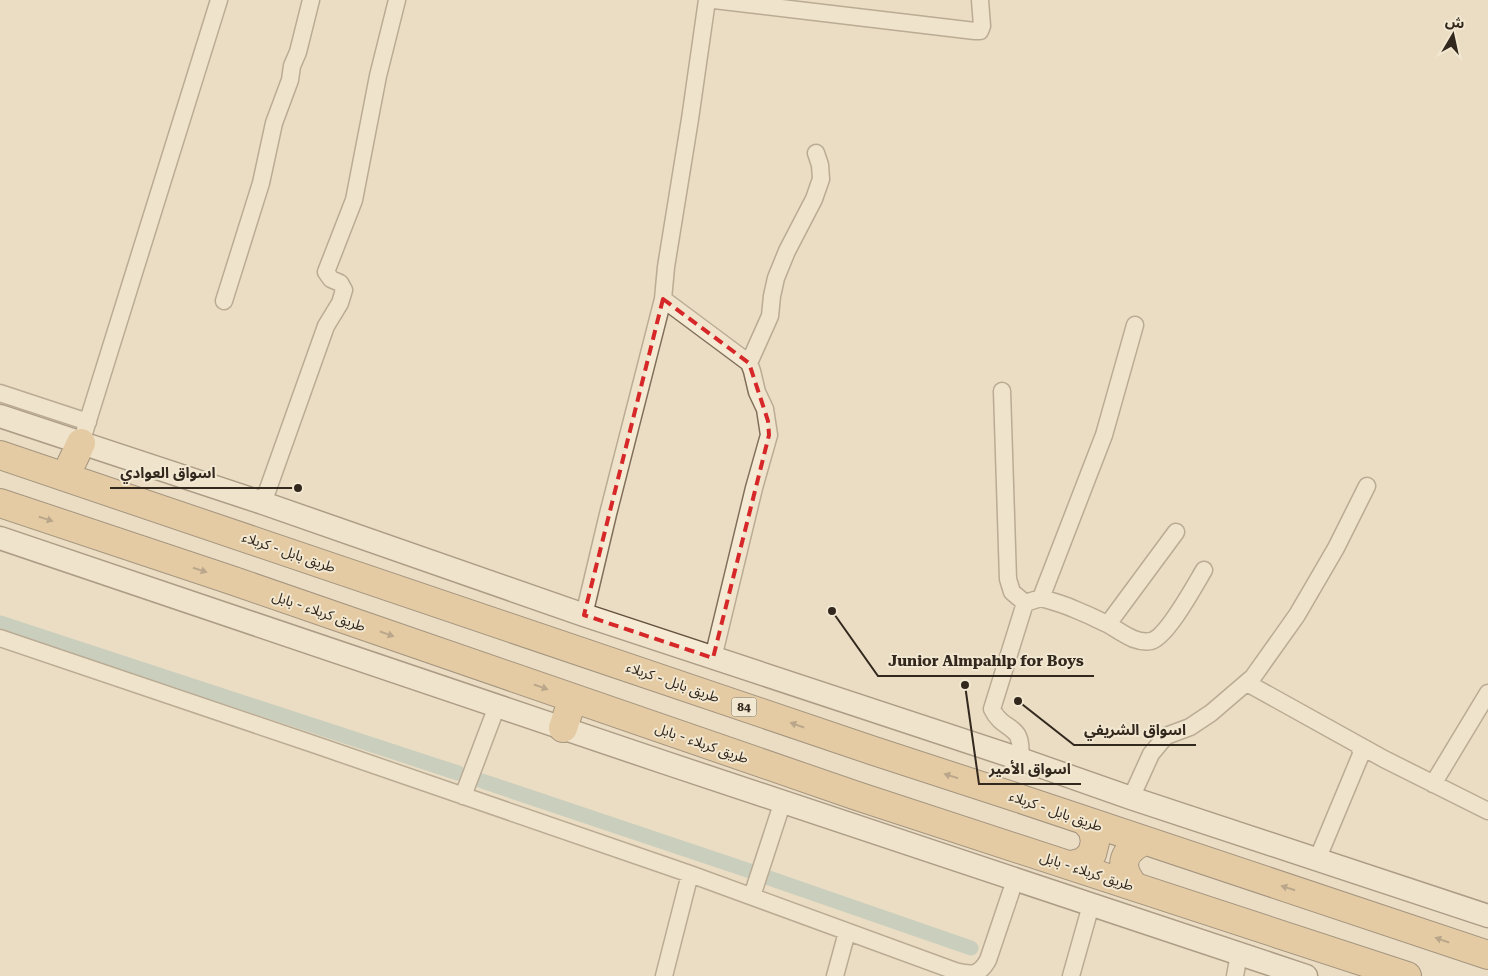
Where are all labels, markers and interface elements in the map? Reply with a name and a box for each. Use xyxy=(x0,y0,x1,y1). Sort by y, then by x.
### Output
north arrow xyxy=(1428,10,1478,60)
text: ش xyxy=(1444,13,1466,32)
callout: اسواق العوادي xyxy=(110,458,226,488)
text: اسواق العوادي xyxy=(120,464,216,484)
one-way arrow xyxy=(39,516,54,523)
street label: طريق بابل - كربلاء xyxy=(240,529,338,577)
one-way arrow xyxy=(193,567,208,575)
street label: طريق كربلاء - بابل xyxy=(270,588,368,636)
one-way arrow xyxy=(380,631,395,638)
callout: Junior Almpahlp for Boys xyxy=(878,646,1094,676)
text: Junior Almpahlp for Boys xyxy=(888,652,1084,670)
street label: طريق بابل - كربلاء xyxy=(624,659,722,707)
one-way arrow xyxy=(534,683,549,691)
road number: 84 xyxy=(732,698,756,716)
callout: اسواق الشريفي xyxy=(1074,715,1196,745)
street label: طريق كربلاء - بابل xyxy=(653,720,751,768)
one-way arrow xyxy=(789,721,804,728)
text: اسواق الشريفي xyxy=(1084,721,1186,741)
callout: اسواق الأمير xyxy=(979,754,1081,784)
text: اسواق الأمير xyxy=(988,760,1071,778)
one-way arrow xyxy=(943,772,958,780)
street label: طريق بابل - كربلاء xyxy=(1007,788,1105,836)
street label: طريق كربلاء - بابل xyxy=(1038,848,1136,896)
one-way arrow xyxy=(1280,884,1295,891)
one-way arrow xyxy=(1434,936,1449,943)

